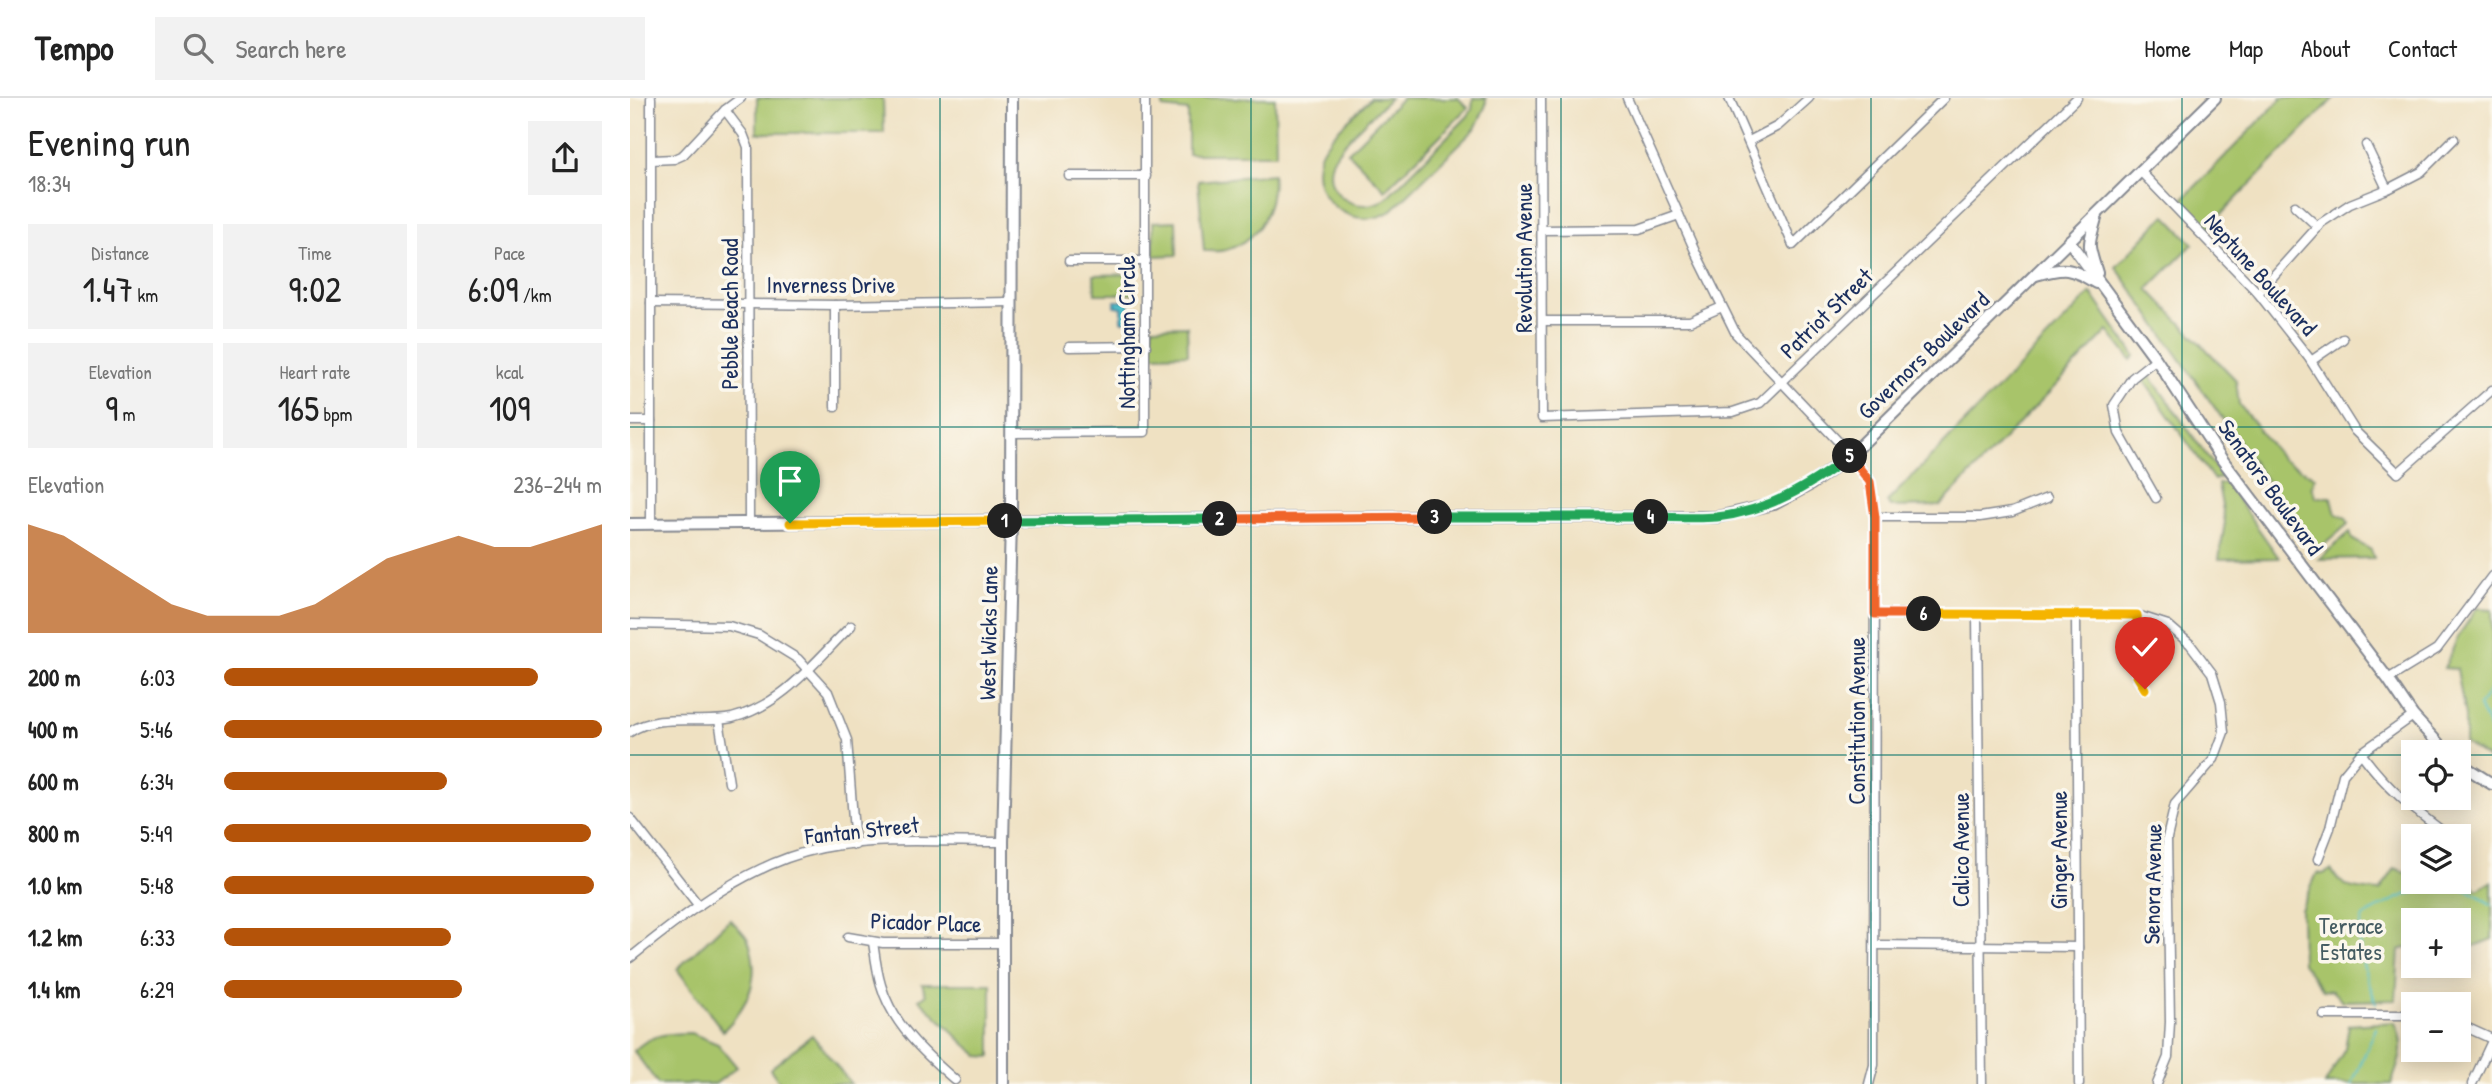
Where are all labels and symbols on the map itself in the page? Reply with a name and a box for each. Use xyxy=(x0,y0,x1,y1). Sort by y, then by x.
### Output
street label: Revolution Avenue xyxy=(1508,183,1539,333)
street label: Neptune Boulevard xyxy=(2198,206,2324,342)
street label: Pebble Beach Road xyxy=(714,238,745,390)
street label: Nottingham Circle xyxy=(1111,255,1142,409)
street label: Patriot Street xyxy=(1773,260,1880,365)
street label: Inverness Drive xyxy=(767,269,895,300)
street label: Governors Boulevard xyxy=(1850,284,1996,426)
street label: Senators Boulevard xyxy=(2211,413,2331,561)
pin: 5 xyxy=(1832,438,1868,474)
pin xyxy=(760,451,820,523)
pin: 3 xyxy=(1418,500,1452,534)
pin: 4 xyxy=(1634,500,1668,534)
pin: 2 xyxy=(1202,502,1238,536)
pin: 1 xyxy=(988,504,1022,538)
street label: West Wicks Lane xyxy=(971,566,1005,700)
pin: 6 xyxy=(1906,596,1942,632)
pin xyxy=(2115,617,2175,689)
street label: Constitution Avenue xyxy=(1841,637,1872,805)
street label: Ginger Avenue xyxy=(2043,791,2074,909)
street label: Calico Avenue xyxy=(1945,793,1976,907)
street label: Fantan Street xyxy=(803,809,921,851)
street label: Senora Avenue xyxy=(2135,823,2169,945)
street label: Picador Place xyxy=(870,905,982,939)
park label: Terrace Estates xyxy=(2319,910,2383,967)

